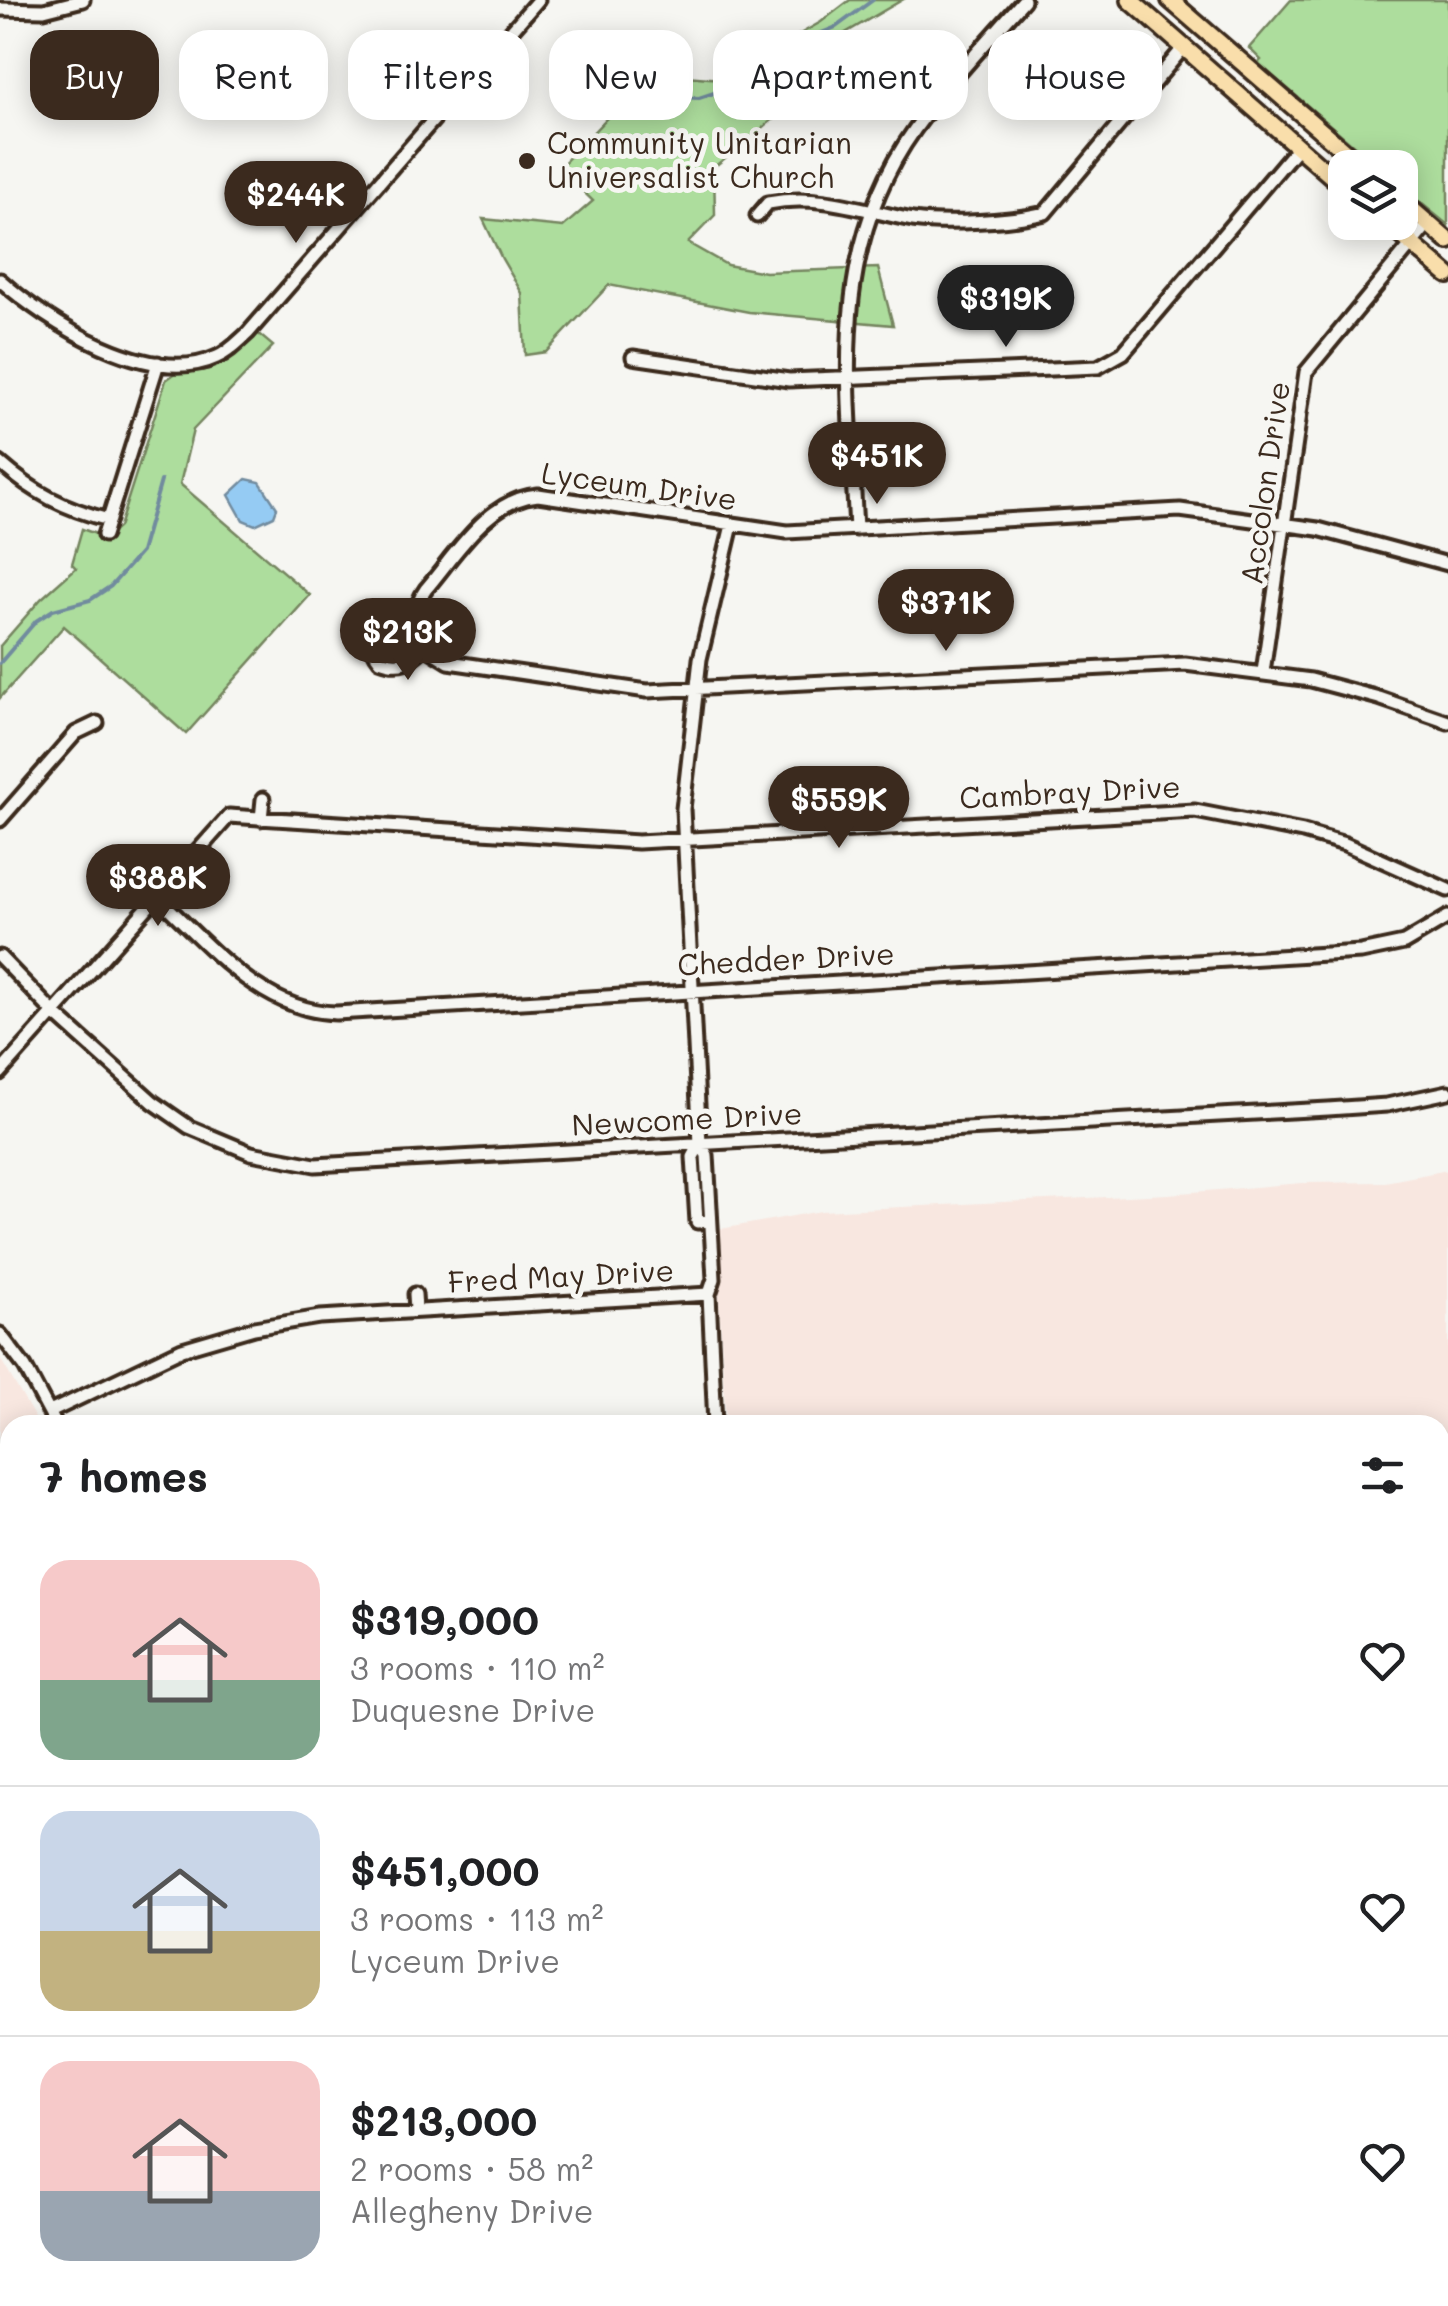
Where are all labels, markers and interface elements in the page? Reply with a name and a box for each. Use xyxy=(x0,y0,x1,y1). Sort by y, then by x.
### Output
chip: Buy xyxy=(30,30,159,120)
chip: Rent xyxy=(179,30,328,120)
chip: Filters xyxy=(348,30,529,120)
chip: New xyxy=(549,30,693,120)
chip: Apartment xyxy=(713,30,968,120)
chip: House xyxy=(988,30,1162,120)
place label: Community Unitarian Universalist Church xyxy=(547,122,852,196)
marker: Community Unitarian Universalist Church xyxy=(516,150,538,172)
map controls xyxy=(1328,150,1418,240)
button: layers xyxy=(1328,150,1418,240)
pin: $244K xyxy=(226,161,366,246)
text: $244K xyxy=(246,172,346,214)
pin: $319K xyxy=(936,265,1076,350)
text: $319K xyxy=(959,276,1053,318)
street label: Accolon Drive xyxy=(1230,379,1298,587)
pin: $451K xyxy=(807,422,947,507)
text: $451K xyxy=(830,433,924,475)
street label: Lyceum Drive xyxy=(539,452,740,519)
pin: $371K xyxy=(876,569,1016,654)
text: $371K xyxy=(900,580,992,622)
pin: $213K xyxy=(338,598,478,683)
text: $213K xyxy=(362,609,454,651)
street label: Cambray Drive xyxy=(958,765,1182,817)
pin: $559K xyxy=(769,766,909,851)
text: $559K xyxy=(790,777,888,819)
pin: $388K xyxy=(88,844,228,929)
text: $388K xyxy=(108,855,208,897)
street label: Chedder Drive xyxy=(676,932,896,984)
street label: Newcome Drive xyxy=(571,1092,803,1144)
street label: Fred May Drive xyxy=(447,1249,675,1301)
text: 7 homes xyxy=(40,1448,208,1503)
icon: filters xyxy=(1355,1448,1410,1503)
text: $319,000 xyxy=(350,1591,539,1646)
icon: home xyxy=(120,1600,240,1720)
icon: heart xyxy=(1355,1633,1410,1688)
text: 3 rooms · 110 m² xyxy=(350,1646,605,1688)
text: Duquesne Drive xyxy=(350,1688,595,1730)
text: $451,000 xyxy=(350,1842,540,1897)
icon: home xyxy=(120,1851,240,1971)
icon: heart xyxy=(1355,1884,1410,1939)
text: 3 rooms · 113 m² xyxy=(350,1897,604,1939)
text: Lyceum Drive xyxy=(350,1939,560,1981)
text: $213,000 xyxy=(350,2092,537,2147)
icon: home xyxy=(120,2101,240,2221)
icon: heart xyxy=(1355,2134,1410,2189)
text: 2 rooms · 58 m² xyxy=(350,2147,593,2189)
text: Allegheny Drive xyxy=(350,2189,594,2231)

